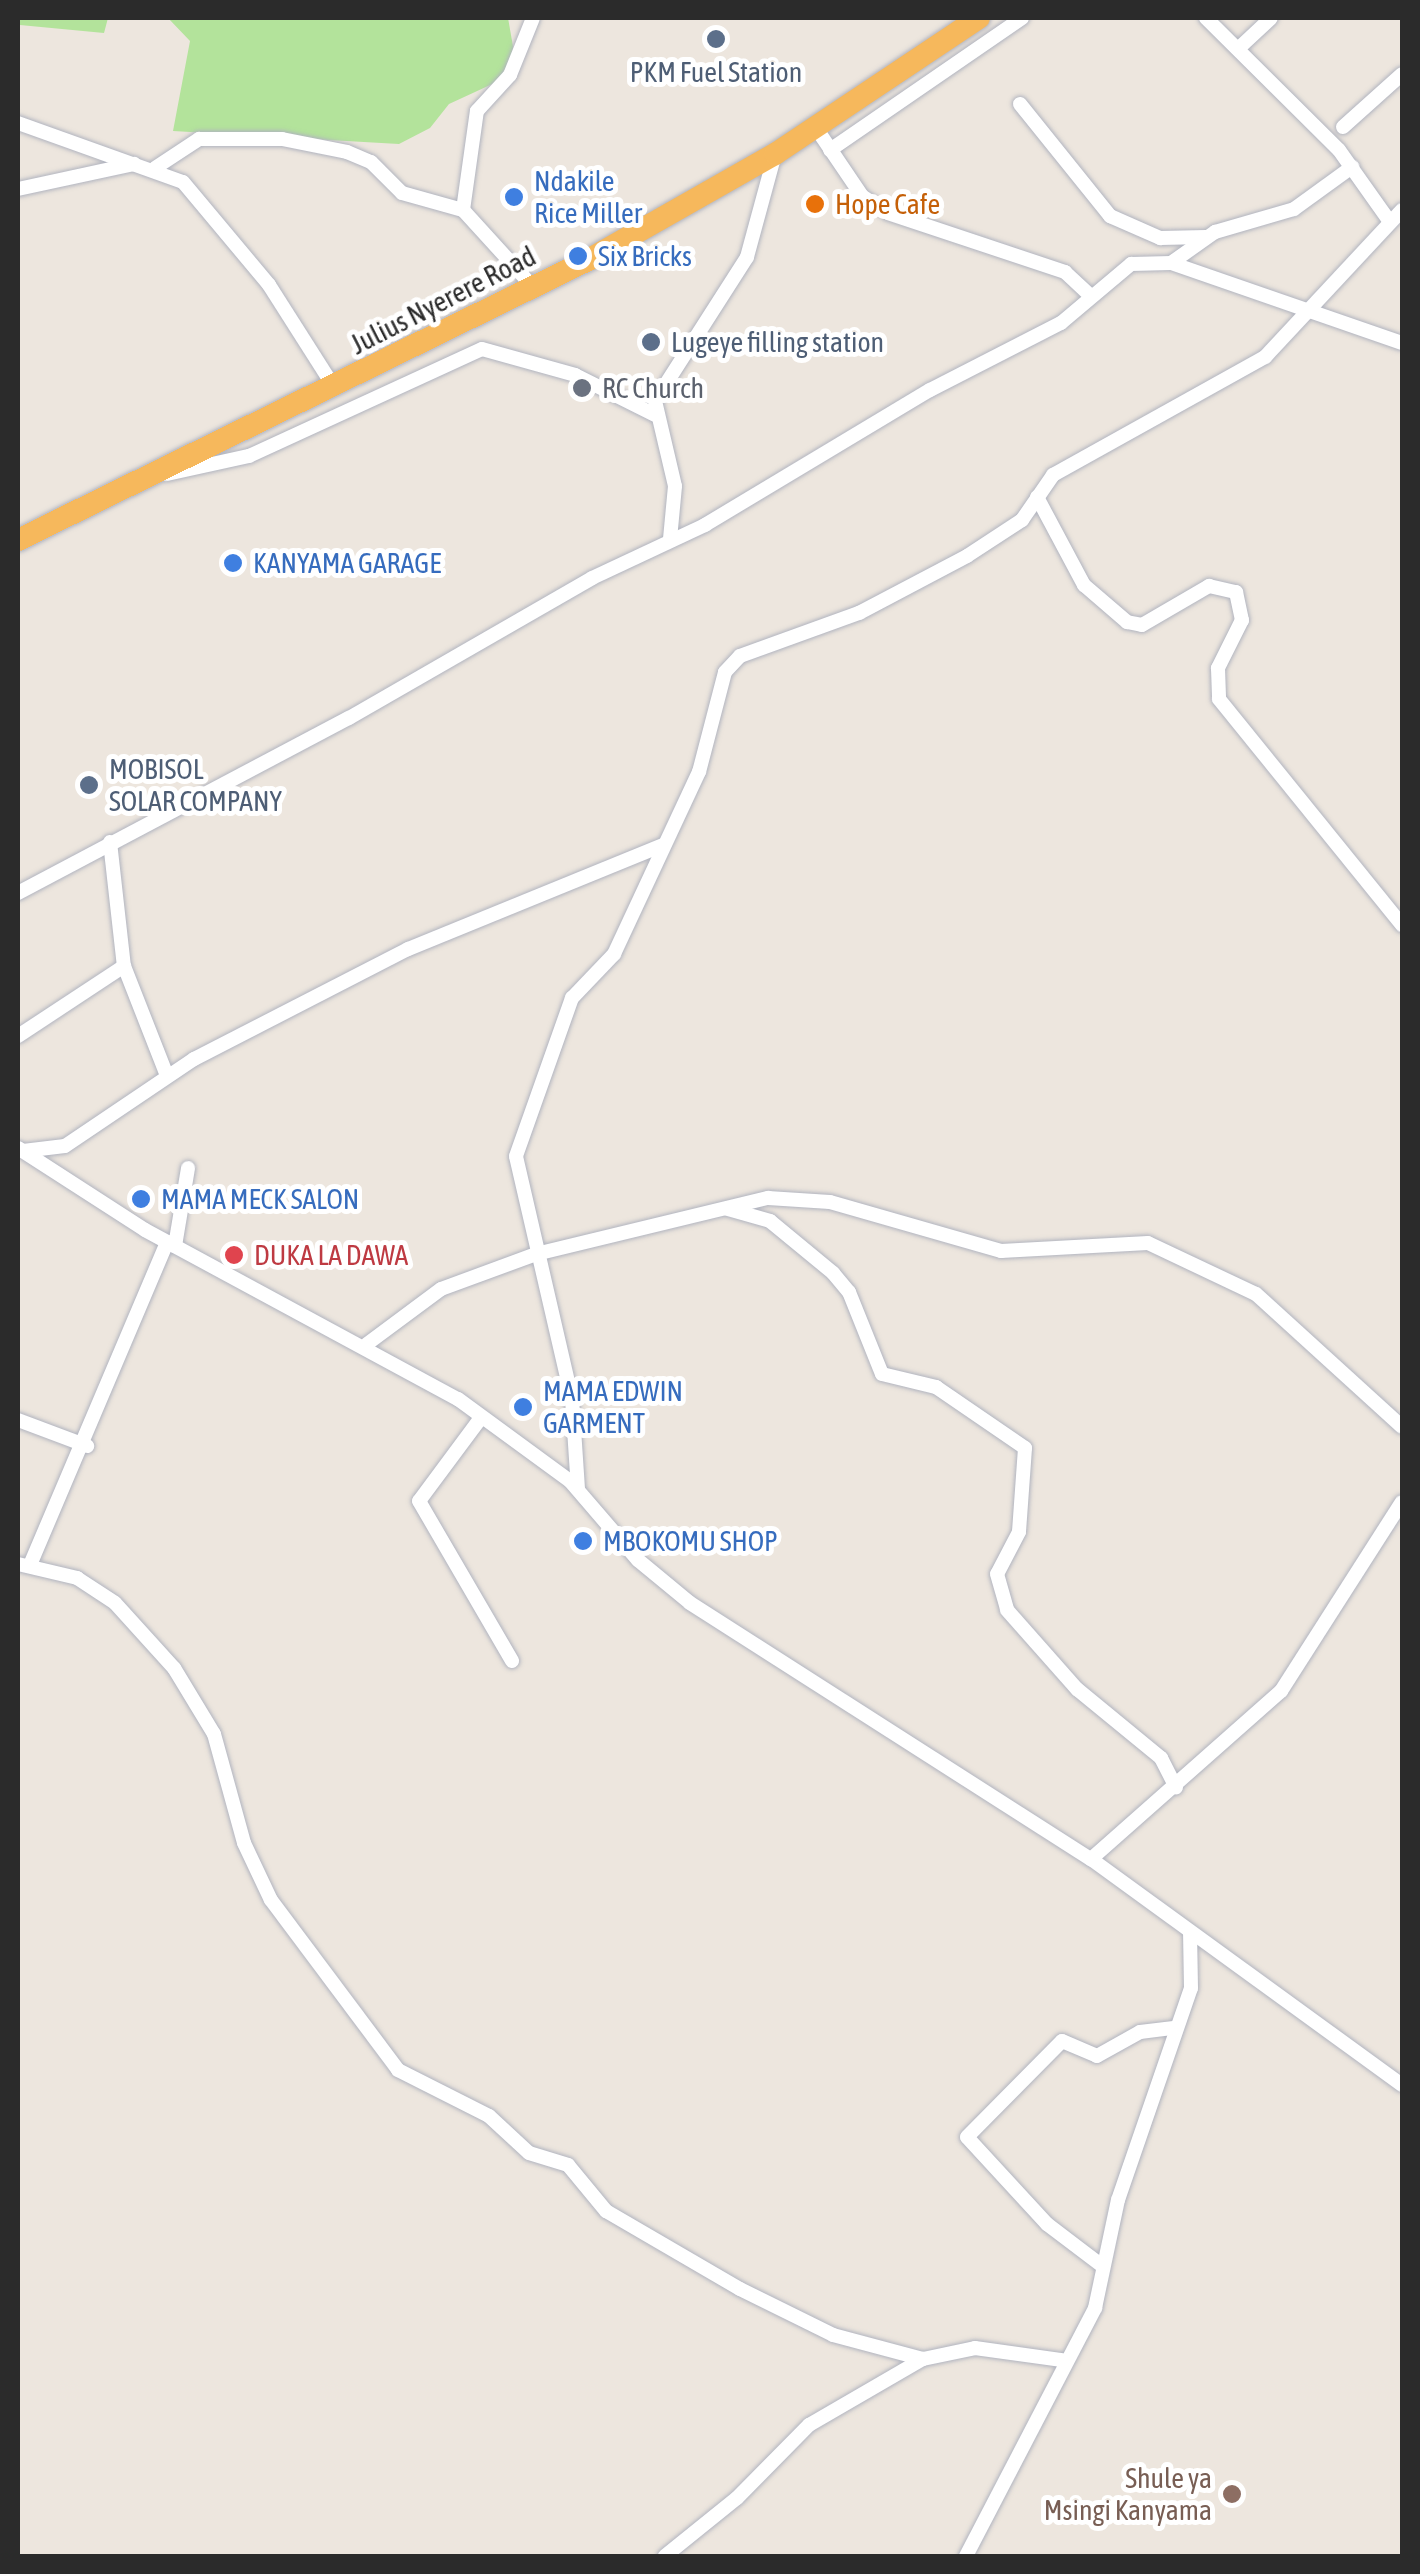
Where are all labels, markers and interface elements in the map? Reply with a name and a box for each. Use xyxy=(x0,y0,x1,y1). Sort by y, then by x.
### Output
marker: PKM Fuel Station xyxy=(705,28,727,50)
place label: PKM Fuel Station xyxy=(630,55,802,89)
place label: Ndakile Rice Miller xyxy=(534,164,642,230)
marker: Ndakile Rice Miller xyxy=(503,186,525,208)
place label: Hope Cafe xyxy=(835,187,940,221)
marker: Hope Cafe xyxy=(804,193,826,215)
street label: Julius Nyerere Road xyxy=(345,239,541,361)
place label: Six Bricks xyxy=(598,239,692,273)
marker: Six Bricks xyxy=(567,245,589,267)
place label: Lugeye filling station xyxy=(671,325,884,359)
marker: Lugeye filling station xyxy=(640,331,662,353)
place label: RC Church xyxy=(602,371,704,405)
marker: RC Church xyxy=(571,377,593,399)
place label: KANYAMA GARAGE xyxy=(253,546,441,580)
marker: KANYAMA GARAGE xyxy=(222,552,244,574)
place label: MOBISOL SOLAR COMPANY xyxy=(109,752,282,818)
marker: MOBISOL SOLAR COMPANY xyxy=(78,774,100,796)
place label: MAMA MECK SALON xyxy=(161,1182,359,1216)
marker: MAMA MECK SALON xyxy=(130,1188,152,1210)
place label: DUKA LA DAWA xyxy=(254,1238,408,1272)
marker: DUKA LA DAWA xyxy=(223,1244,245,1266)
place label: MAMA EDWIN GARMENT xyxy=(543,1374,683,1440)
marker: MAMA EDWIN GARMENT xyxy=(512,1396,534,1418)
place label: MBOKOMU SHOP xyxy=(603,1524,778,1558)
marker: MBOKOMU SHOP xyxy=(572,1530,594,1552)
place label: Shule ya Msingi Kanyama xyxy=(1044,2461,1212,2527)
marker: Shule ya Msingi Kanyama xyxy=(1221,2483,1243,2505)

